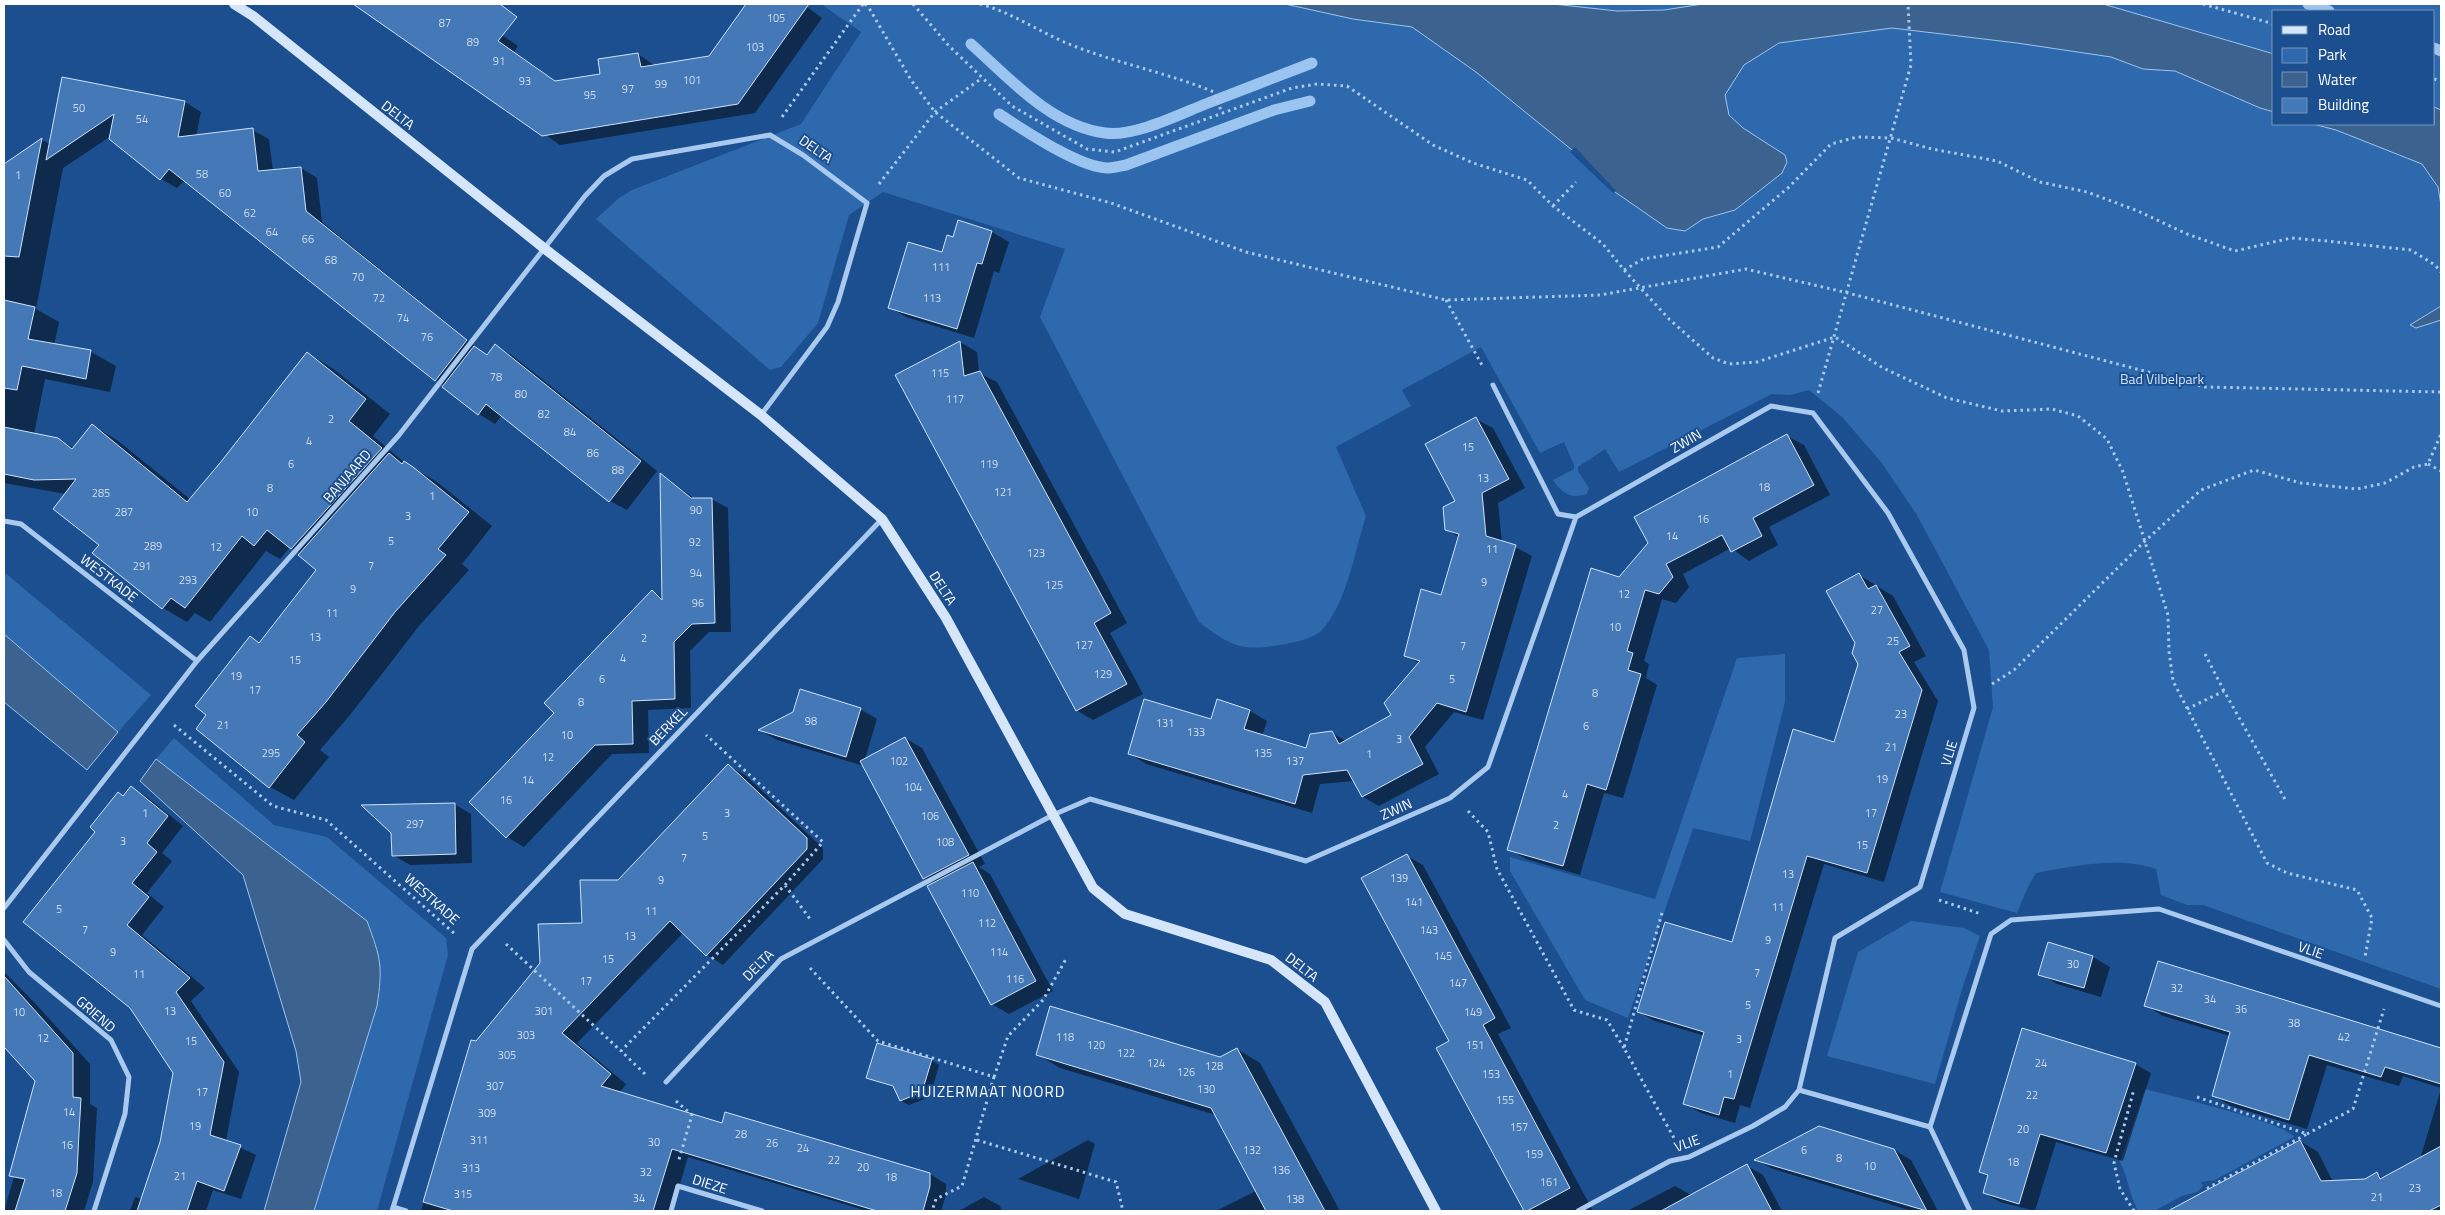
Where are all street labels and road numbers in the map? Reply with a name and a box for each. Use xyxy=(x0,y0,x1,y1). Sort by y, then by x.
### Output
street label: DELTA xyxy=(377,95,420,135)
street label: DELTA xyxy=(795,129,838,168)
street label: ZWIN xyxy=(1666,423,1705,458)
street label: BANJAARD xyxy=(318,444,376,507)
street label: WESTKADE xyxy=(76,548,143,607)
street label: DELTA xyxy=(924,566,963,610)
street label: BERKEL xyxy=(644,701,692,750)
street label: VLIE xyxy=(1935,737,1962,768)
street label: ZWIN xyxy=(1377,792,1415,825)
street label: WESTKADE xyxy=(400,868,465,929)
street label: VLIE xyxy=(2295,935,2327,964)
street label: DELTA xyxy=(737,944,779,985)
street label: DELTA xyxy=(1281,947,1324,987)
street label: GRIEND xyxy=(72,990,121,1037)
street label: VLIE xyxy=(1671,1128,1703,1157)
street label: DIEZE xyxy=(690,1168,730,1199)

